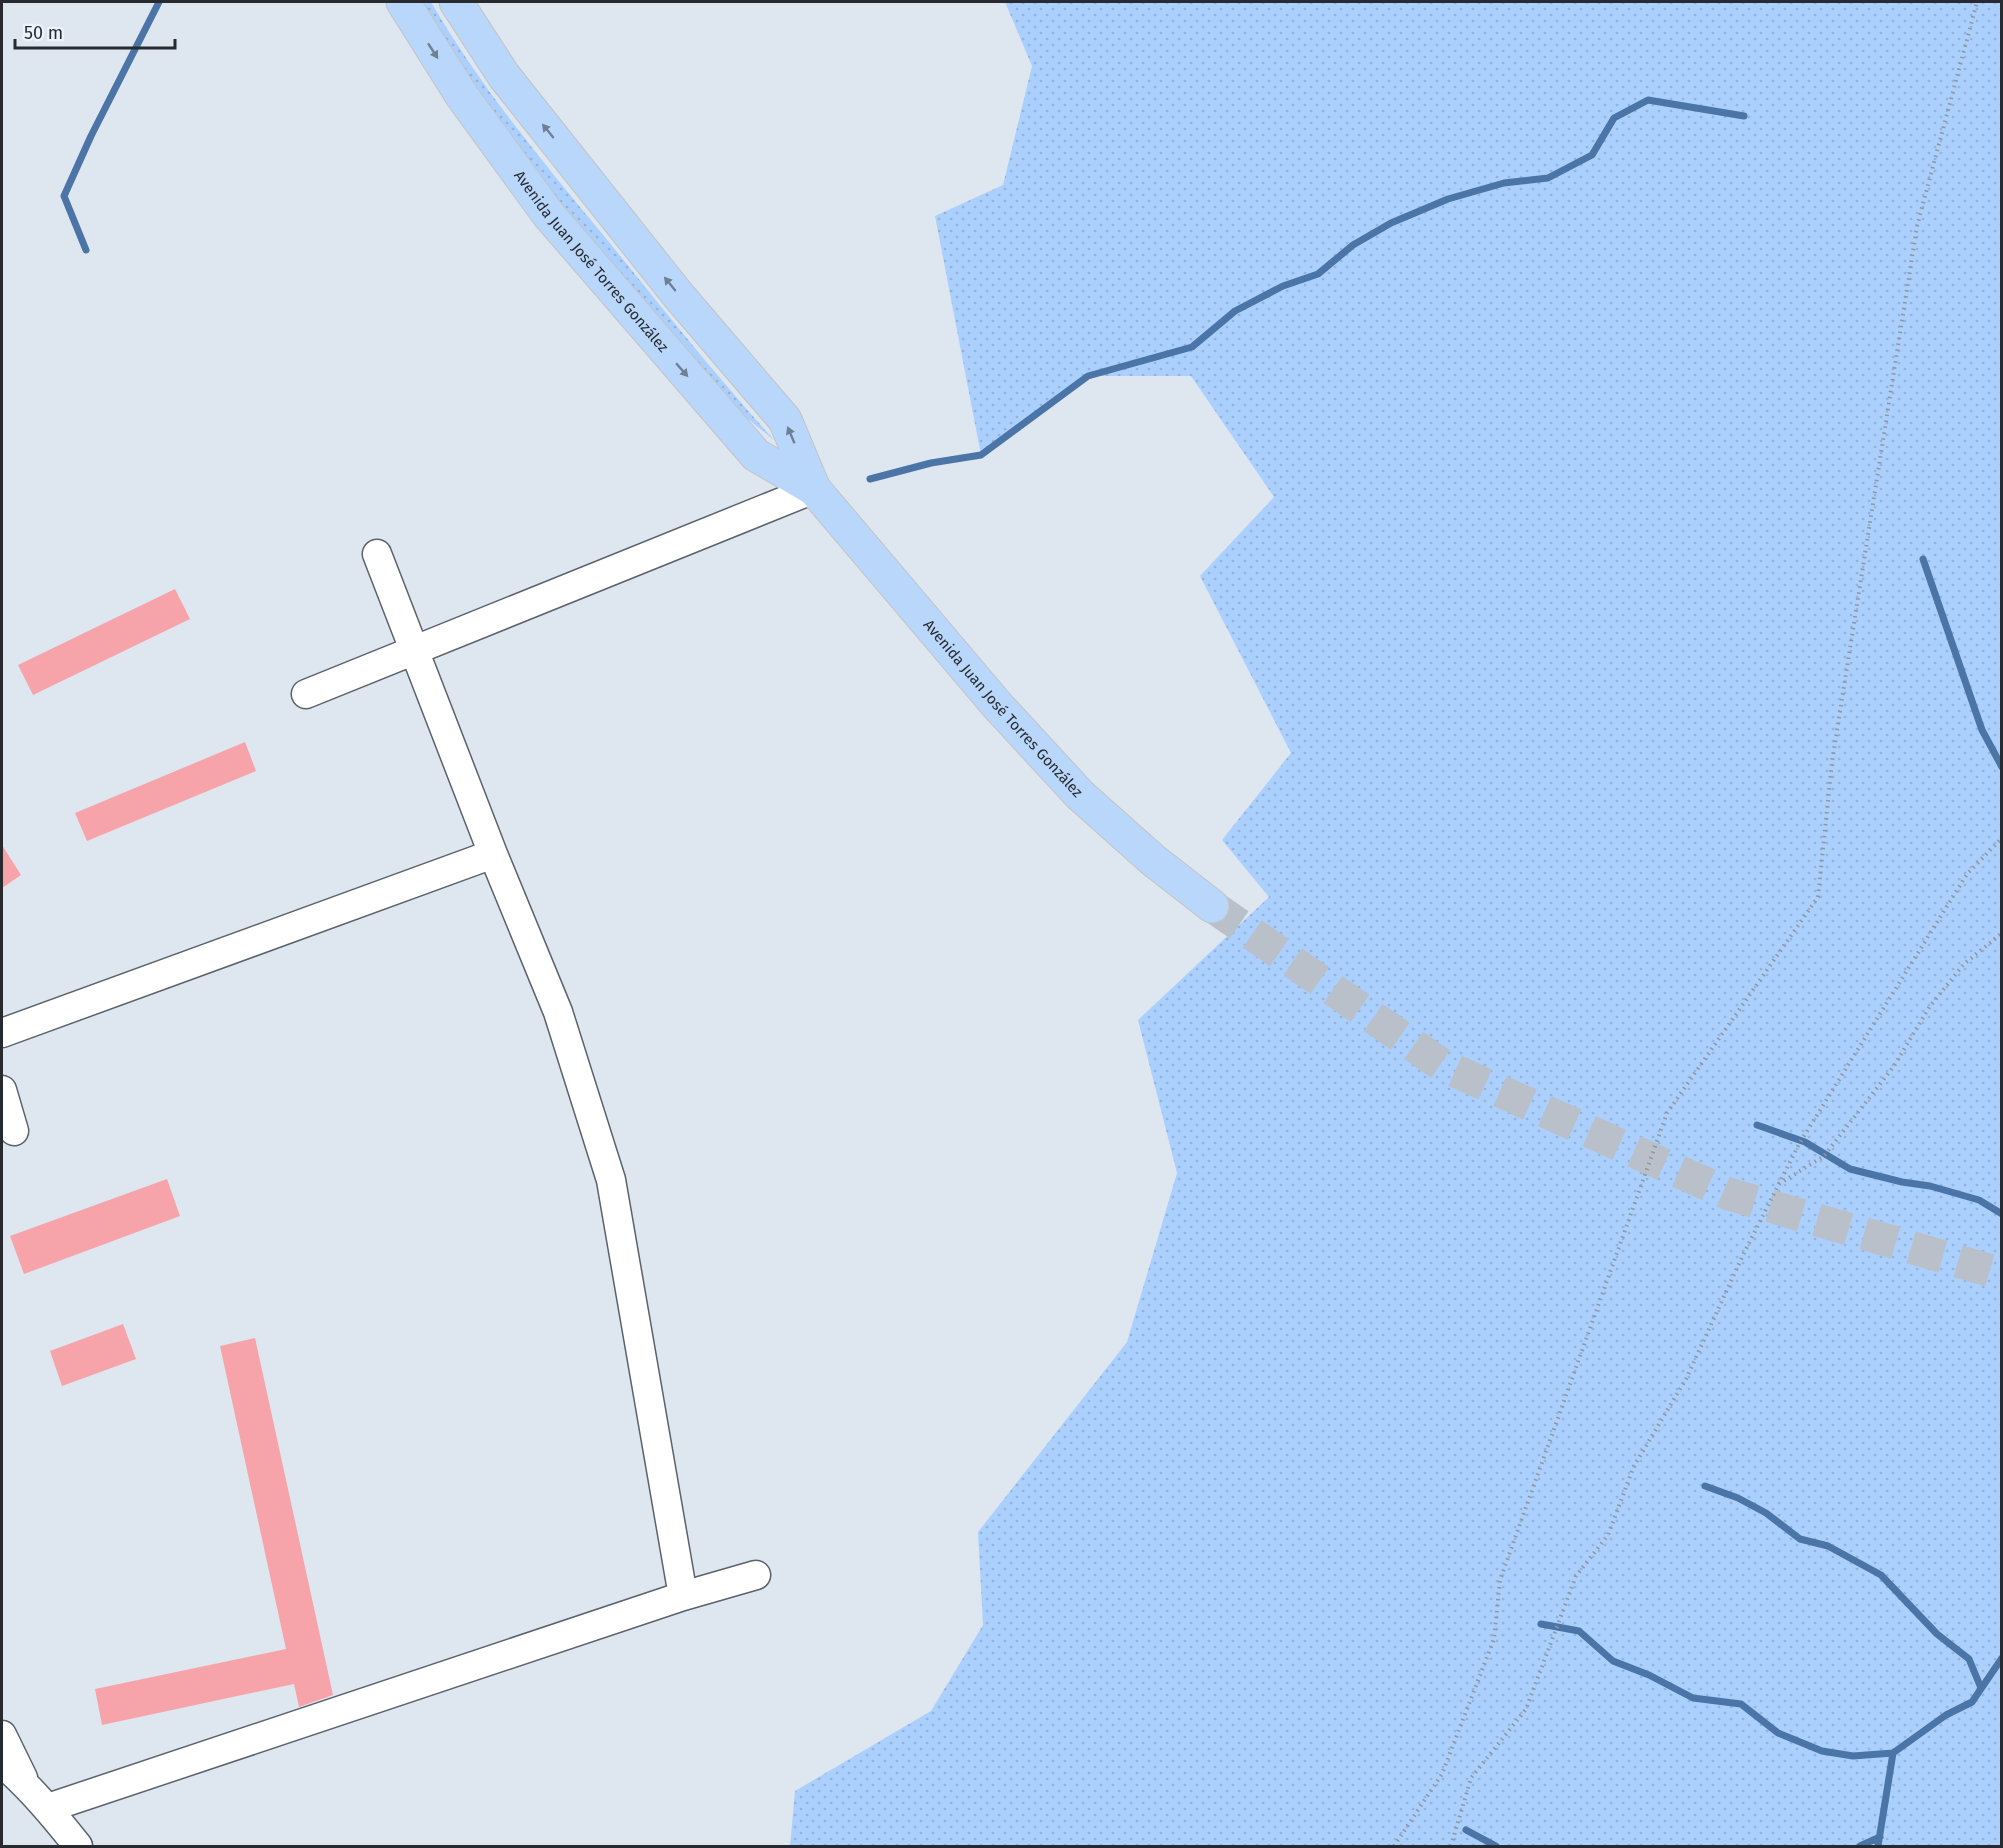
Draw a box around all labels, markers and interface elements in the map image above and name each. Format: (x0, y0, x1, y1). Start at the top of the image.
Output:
scale bar (15, 12, 176, 50)
text: 50 m (24, 22, 63, 44)
one-way arrow (428, 43, 439, 59)
one-way arrow (543, 124, 555, 139)
street label: Avenida Juan José Torres González (510, 167, 673, 356)
one-way arrow (663, 276, 676, 292)
one-way arrow (676, 362, 689, 378)
one-way arrow (786, 426, 796, 444)
street label: Avenida Juan José Torres González (920, 616, 1087, 801)

